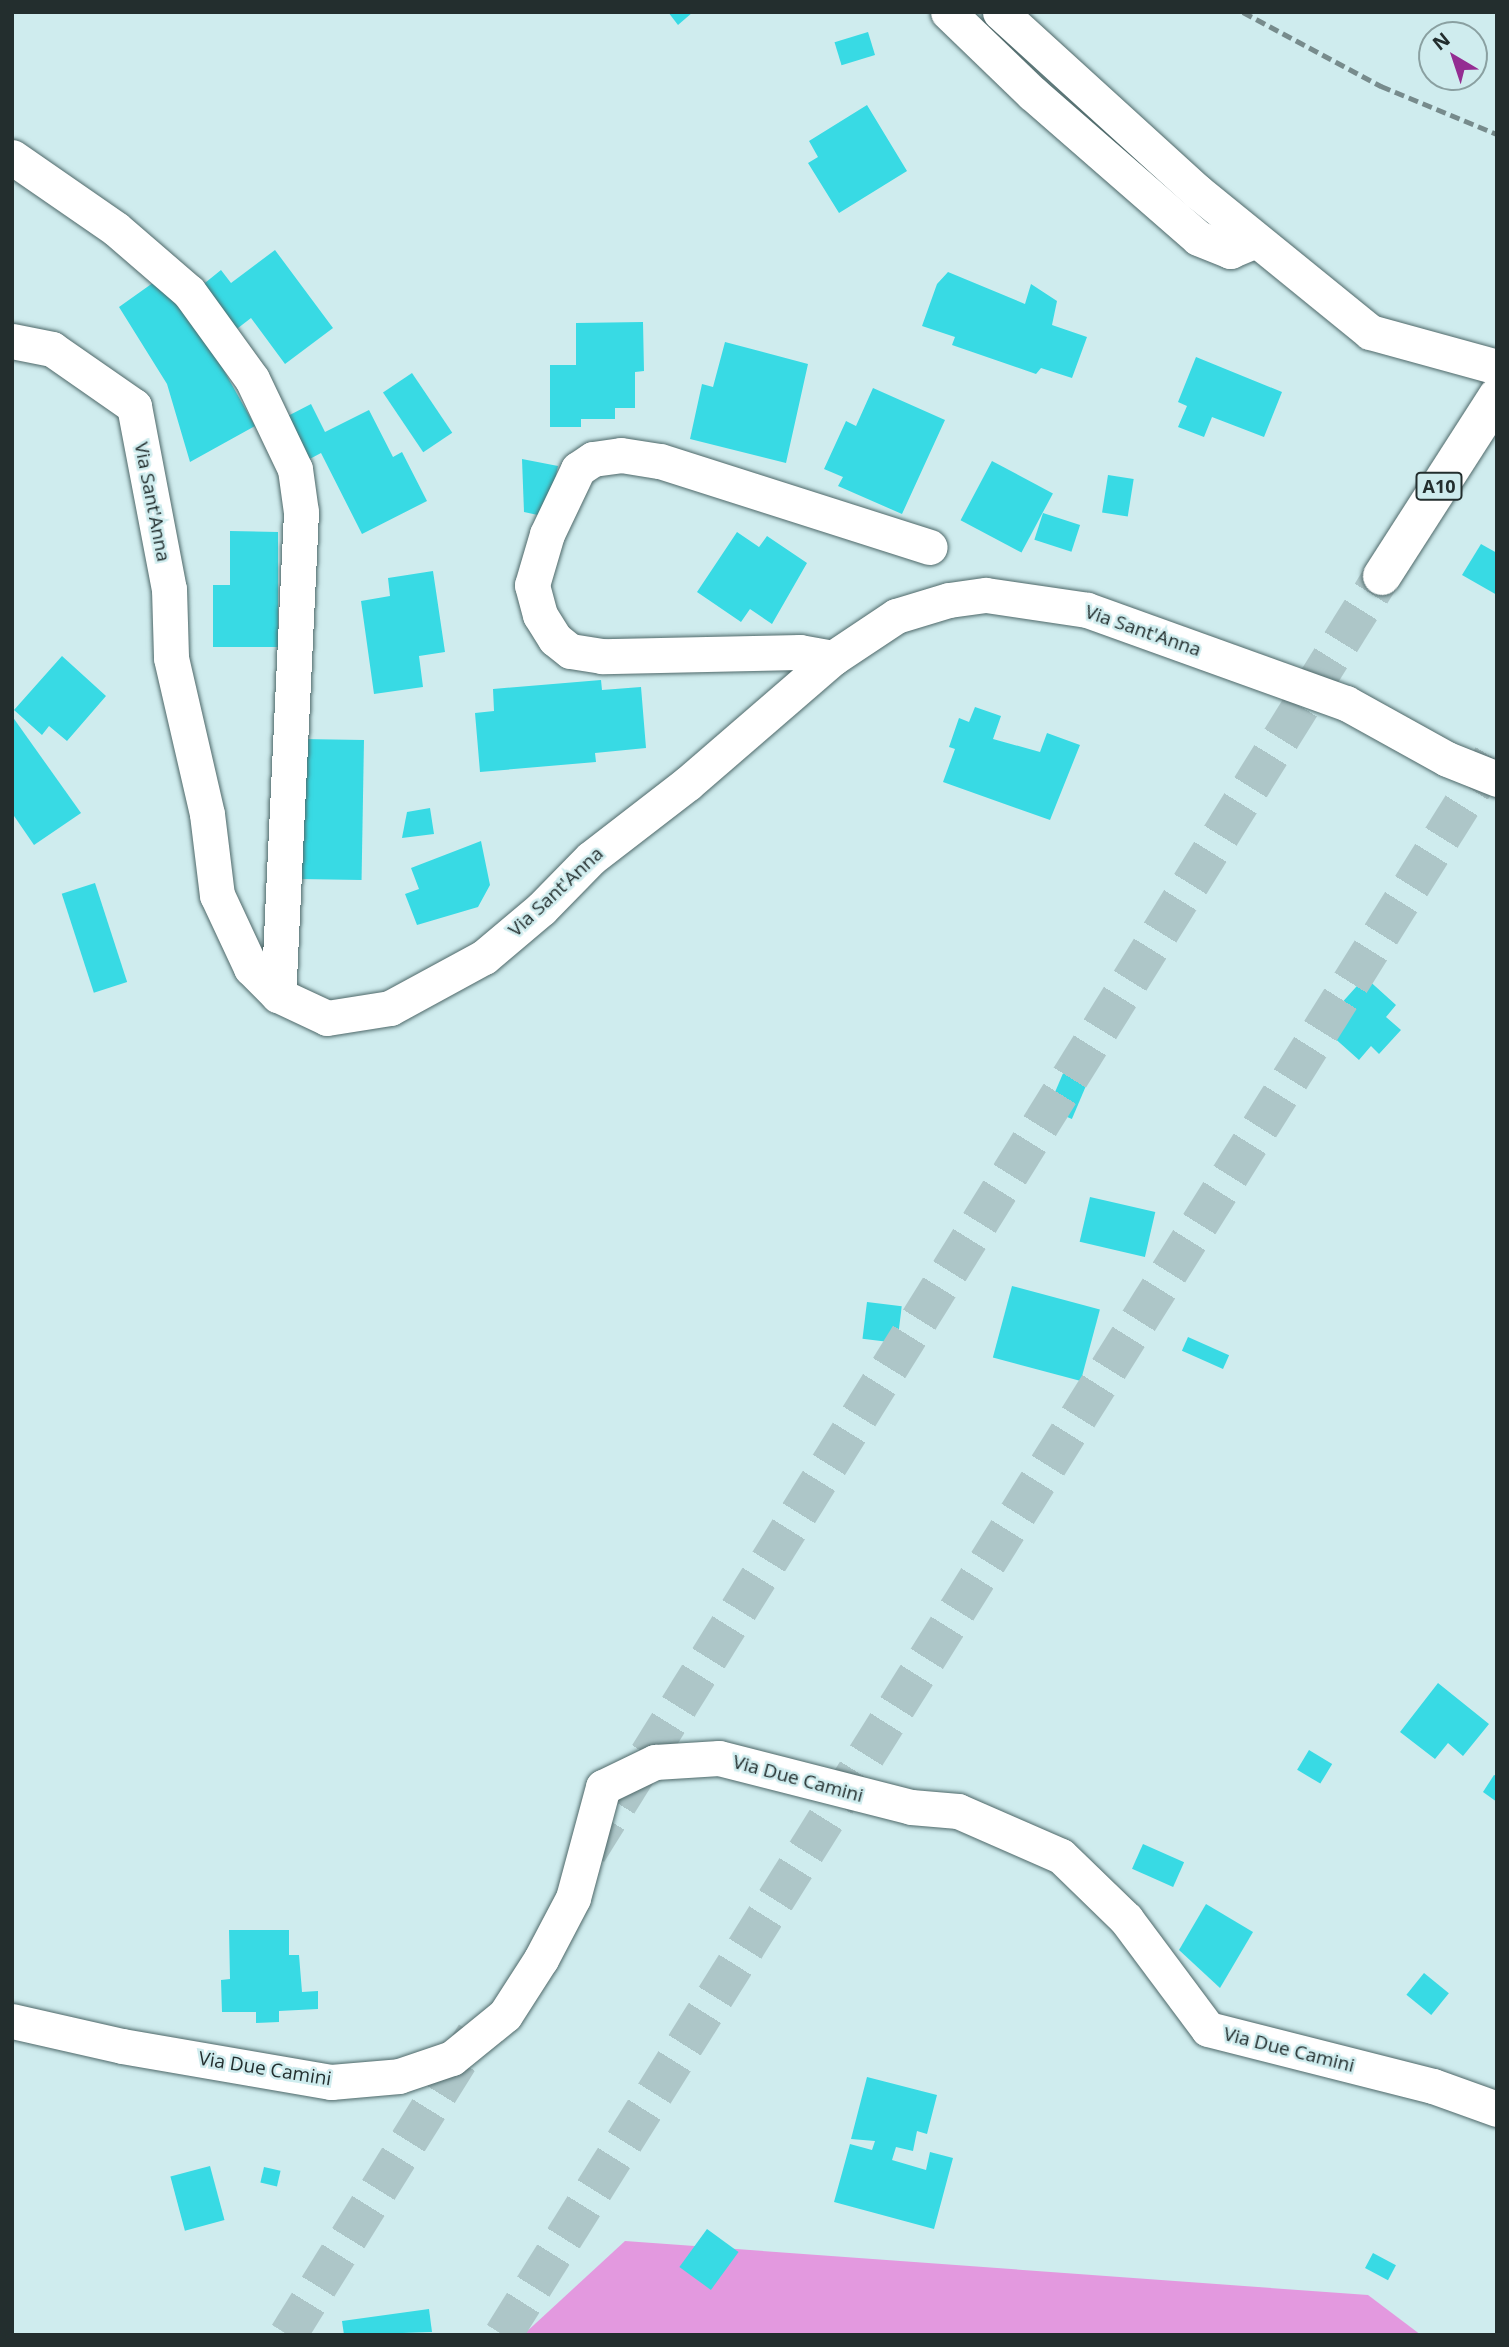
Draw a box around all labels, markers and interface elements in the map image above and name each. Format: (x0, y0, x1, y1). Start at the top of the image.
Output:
north arrow (1418, 21, 1488, 91)
text: N (1427, 26, 1455, 56)
street label: Via Sant'Anna (129, 440, 175, 564)
road number: A10 (1414, 472, 1464, 500)
street label: Via Sant'Anna (1082, 601, 1204, 661)
street label: Via Sant'Anna (504, 842, 608, 942)
street label: Via Due Camini (730, 1751, 866, 1807)
street label: Via Due Camini (1221, 2023, 1357, 2077)
street label: Via Due Camini (197, 2047, 333, 2091)

